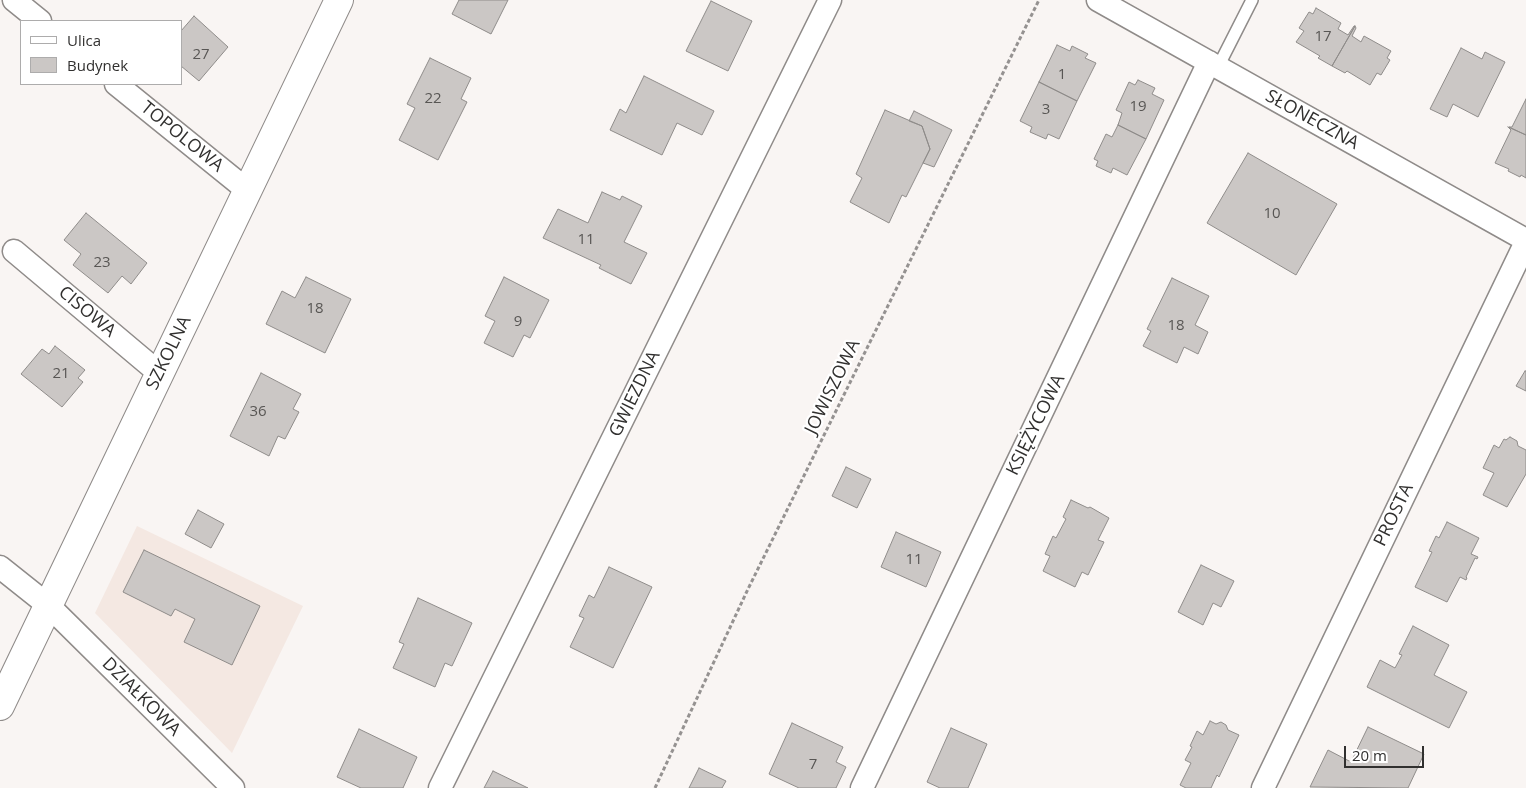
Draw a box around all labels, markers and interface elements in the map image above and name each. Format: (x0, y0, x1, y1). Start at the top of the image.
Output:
legend (20, 20, 182, 85)
house number: 17 (1314, 28, 1332, 46)
text: Ulica (67, 30, 101, 50)
house number: 27 (192, 46, 210, 64)
text: Budynek (67, 55, 128, 75)
house number: 1 (1058, 66, 1066, 84)
street label: SŁONECZNA (1262, 85, 1362, 155)
house number: 22 (424, 90, 442, 108)
street label: TOPOLOWA (136, 97, 228, 177)
house number: 19 (1129, 98, 1147, 116)
house number: 3 (1042, 101, 1050, 119)
house number: 10 (1263, 205, 1281, 223)
house number: 11 (577, 231, 595, 249)
house number: 23 (93, 254, 111, 272)
street label: CISOWA (54, 282, 120, 342)
house number: 18 (306, 300, 324, 318)
street label: SZKOLNA (142, 313, 196, 393)
house number: 9 (514, 313, 522, 331)
house number: 18 (1167, 317, 1185, 335)
street label: JOWISZOWA (801, 336, 865, 438)
street label: GWIEZDNA (605, 347, 665, 441)
house number: 21 (52, 365, 70, 383)
street label: KSIĘŻYCOWA (1002, 371, 1070, 479)
house number: 36 (249, 403, 267, 421)
street label: PROSTA (1370, 480, 1418, 550)
house number: 11 (905, 551, 923, 569)
street label: DZIAŁKOWA (97, 653, 185, 741)
scale bar (1346, 736, 1426, 768)
text: 20 m (1352, 745, 1387, 765)
house number: 7 (809, 756, 817, 774)

